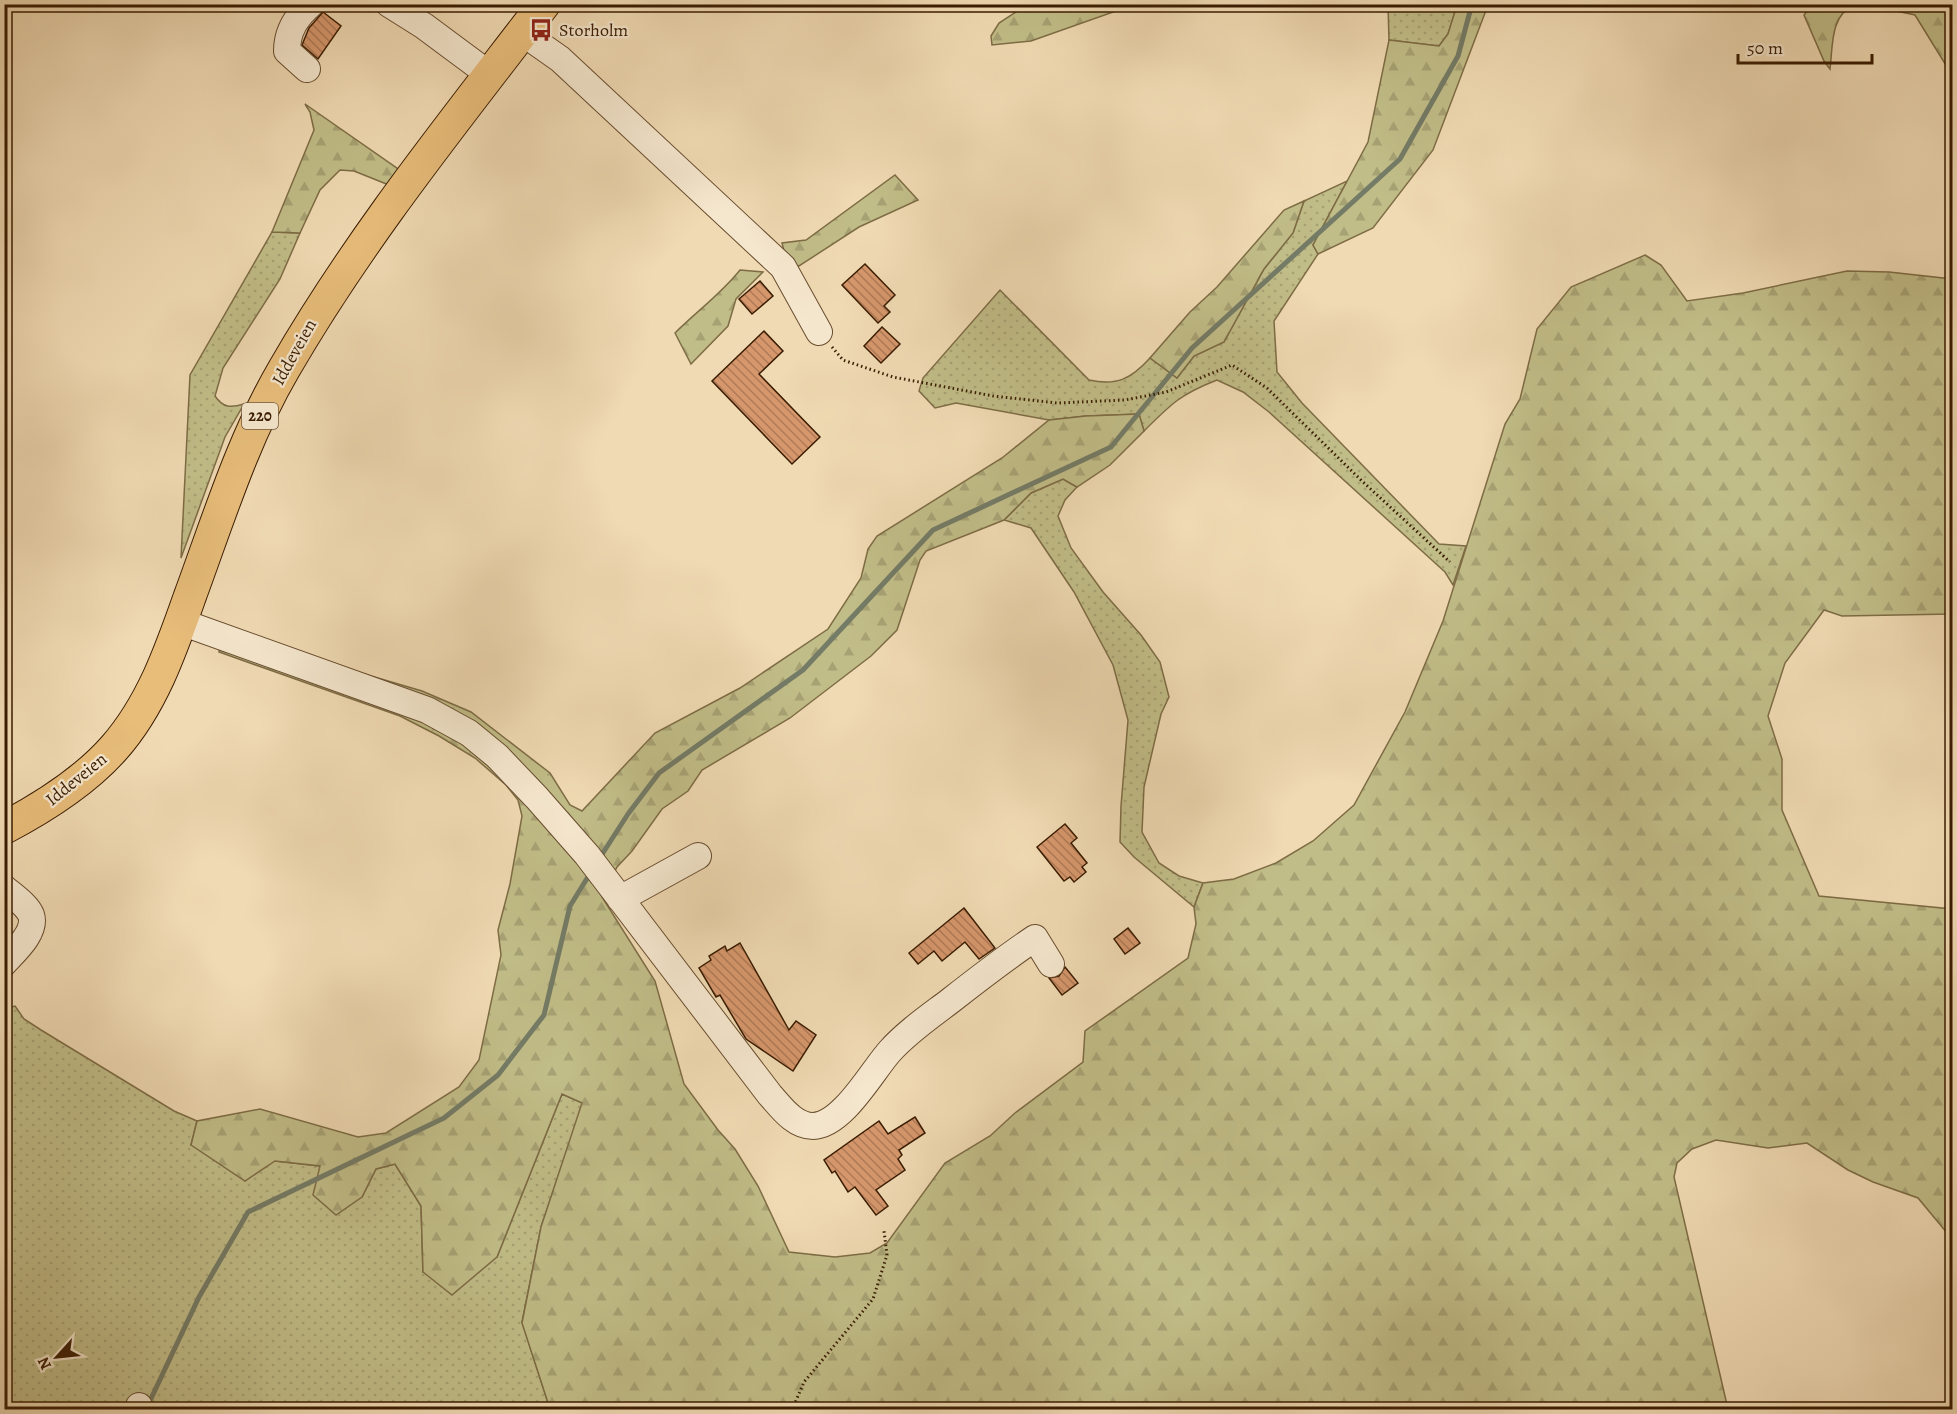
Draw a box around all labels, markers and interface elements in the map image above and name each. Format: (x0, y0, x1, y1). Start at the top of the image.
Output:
bus stop icon: Storholm (528, 17, 554, 43)
place label: Storholm (559, 18, 628, 42)
scale bar (1738, 27, 1872, 65)
text: 50 m (1747, 36, 1783, 60)
street label: Iddeveien (266, 314, 322, 389)
road number: 220 (242, 403, 278, 429)
street label: Iddeveien (40, 747, 112, 811)
north arrow (27, 1327, 87, 1387)
text: N (32, 1353, 57, 1374)

